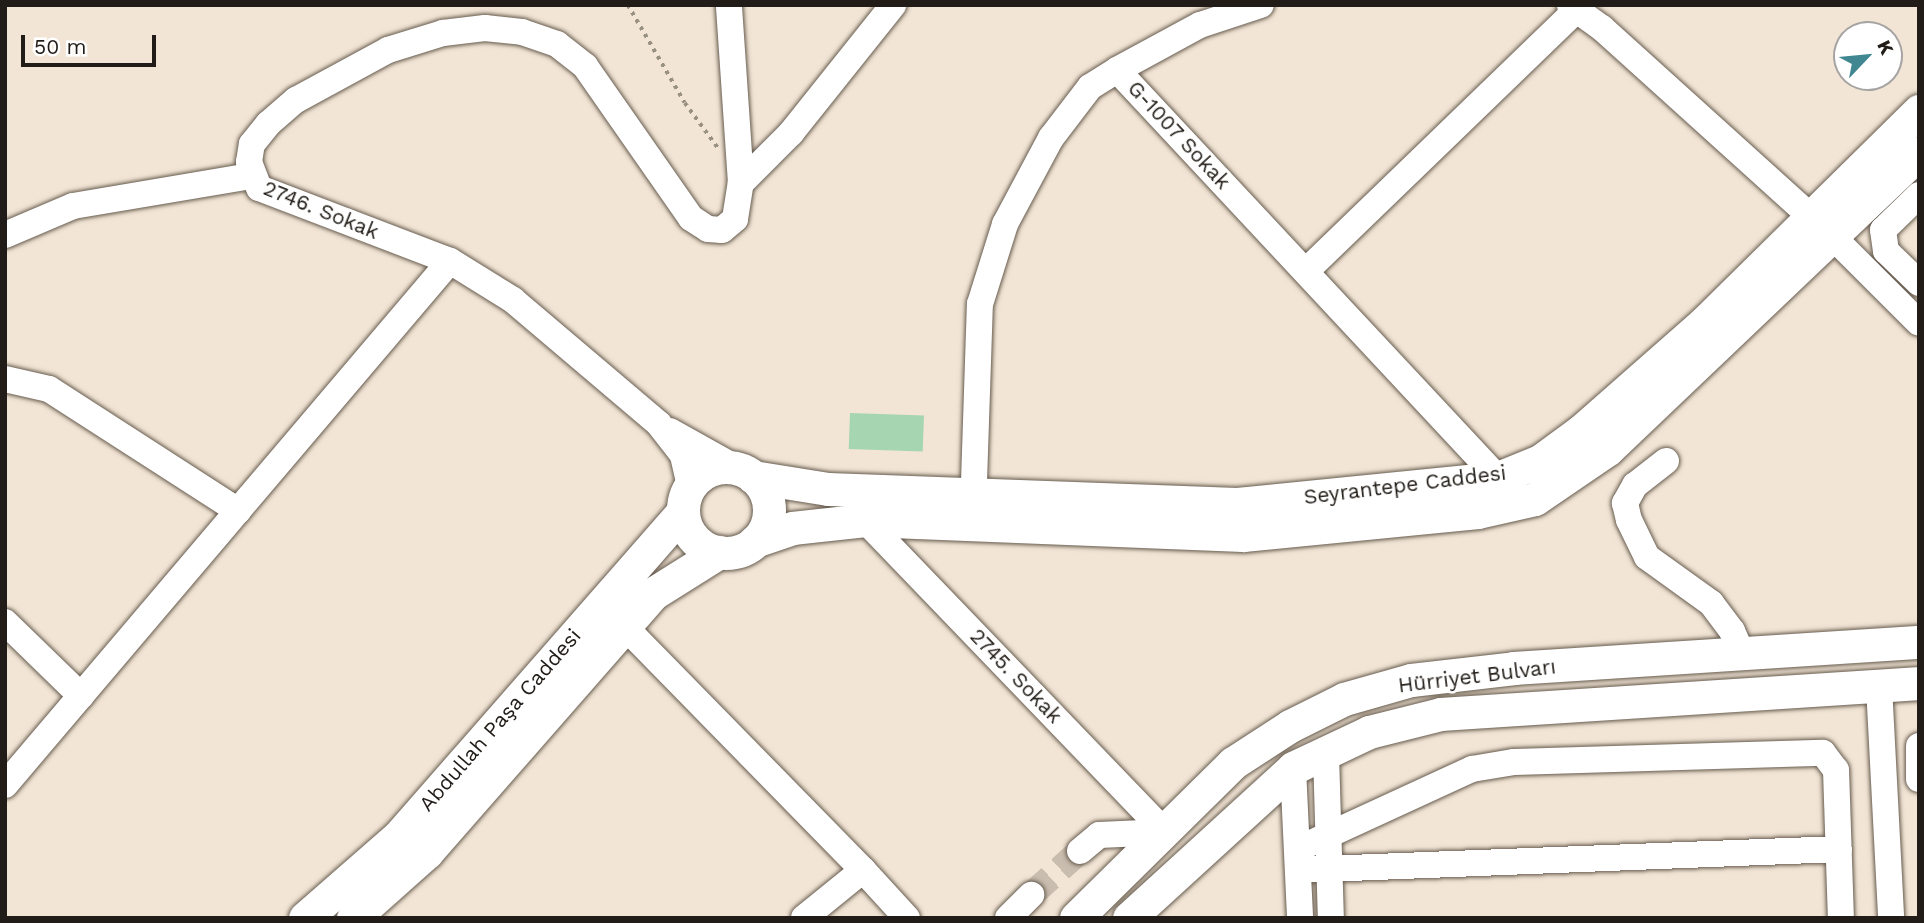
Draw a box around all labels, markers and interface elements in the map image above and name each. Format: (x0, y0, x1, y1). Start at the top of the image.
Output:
scale bar (24, 21, 159, 65)
north arrow (1833, 21, 1903, 91)
text: 50 m (34, 34, 86, 59)
text: K (1872, 36, 1899, 58)
street label: G-1007 Sokak (1122, 75, 1236, 195)
street label: 2746. Sokak (260, 175, 382, 245)
street label: Seyrantepe Caddesi (1302, 460, 1508, 510)
street label: Abdullah Paşa Caddesi (414, 623, 586, 817)
street label: 2745. Sokak (965, 624, 1067, 728)
street label: Hürriyet Bulvarı (1397, 654, 1557, 698)

